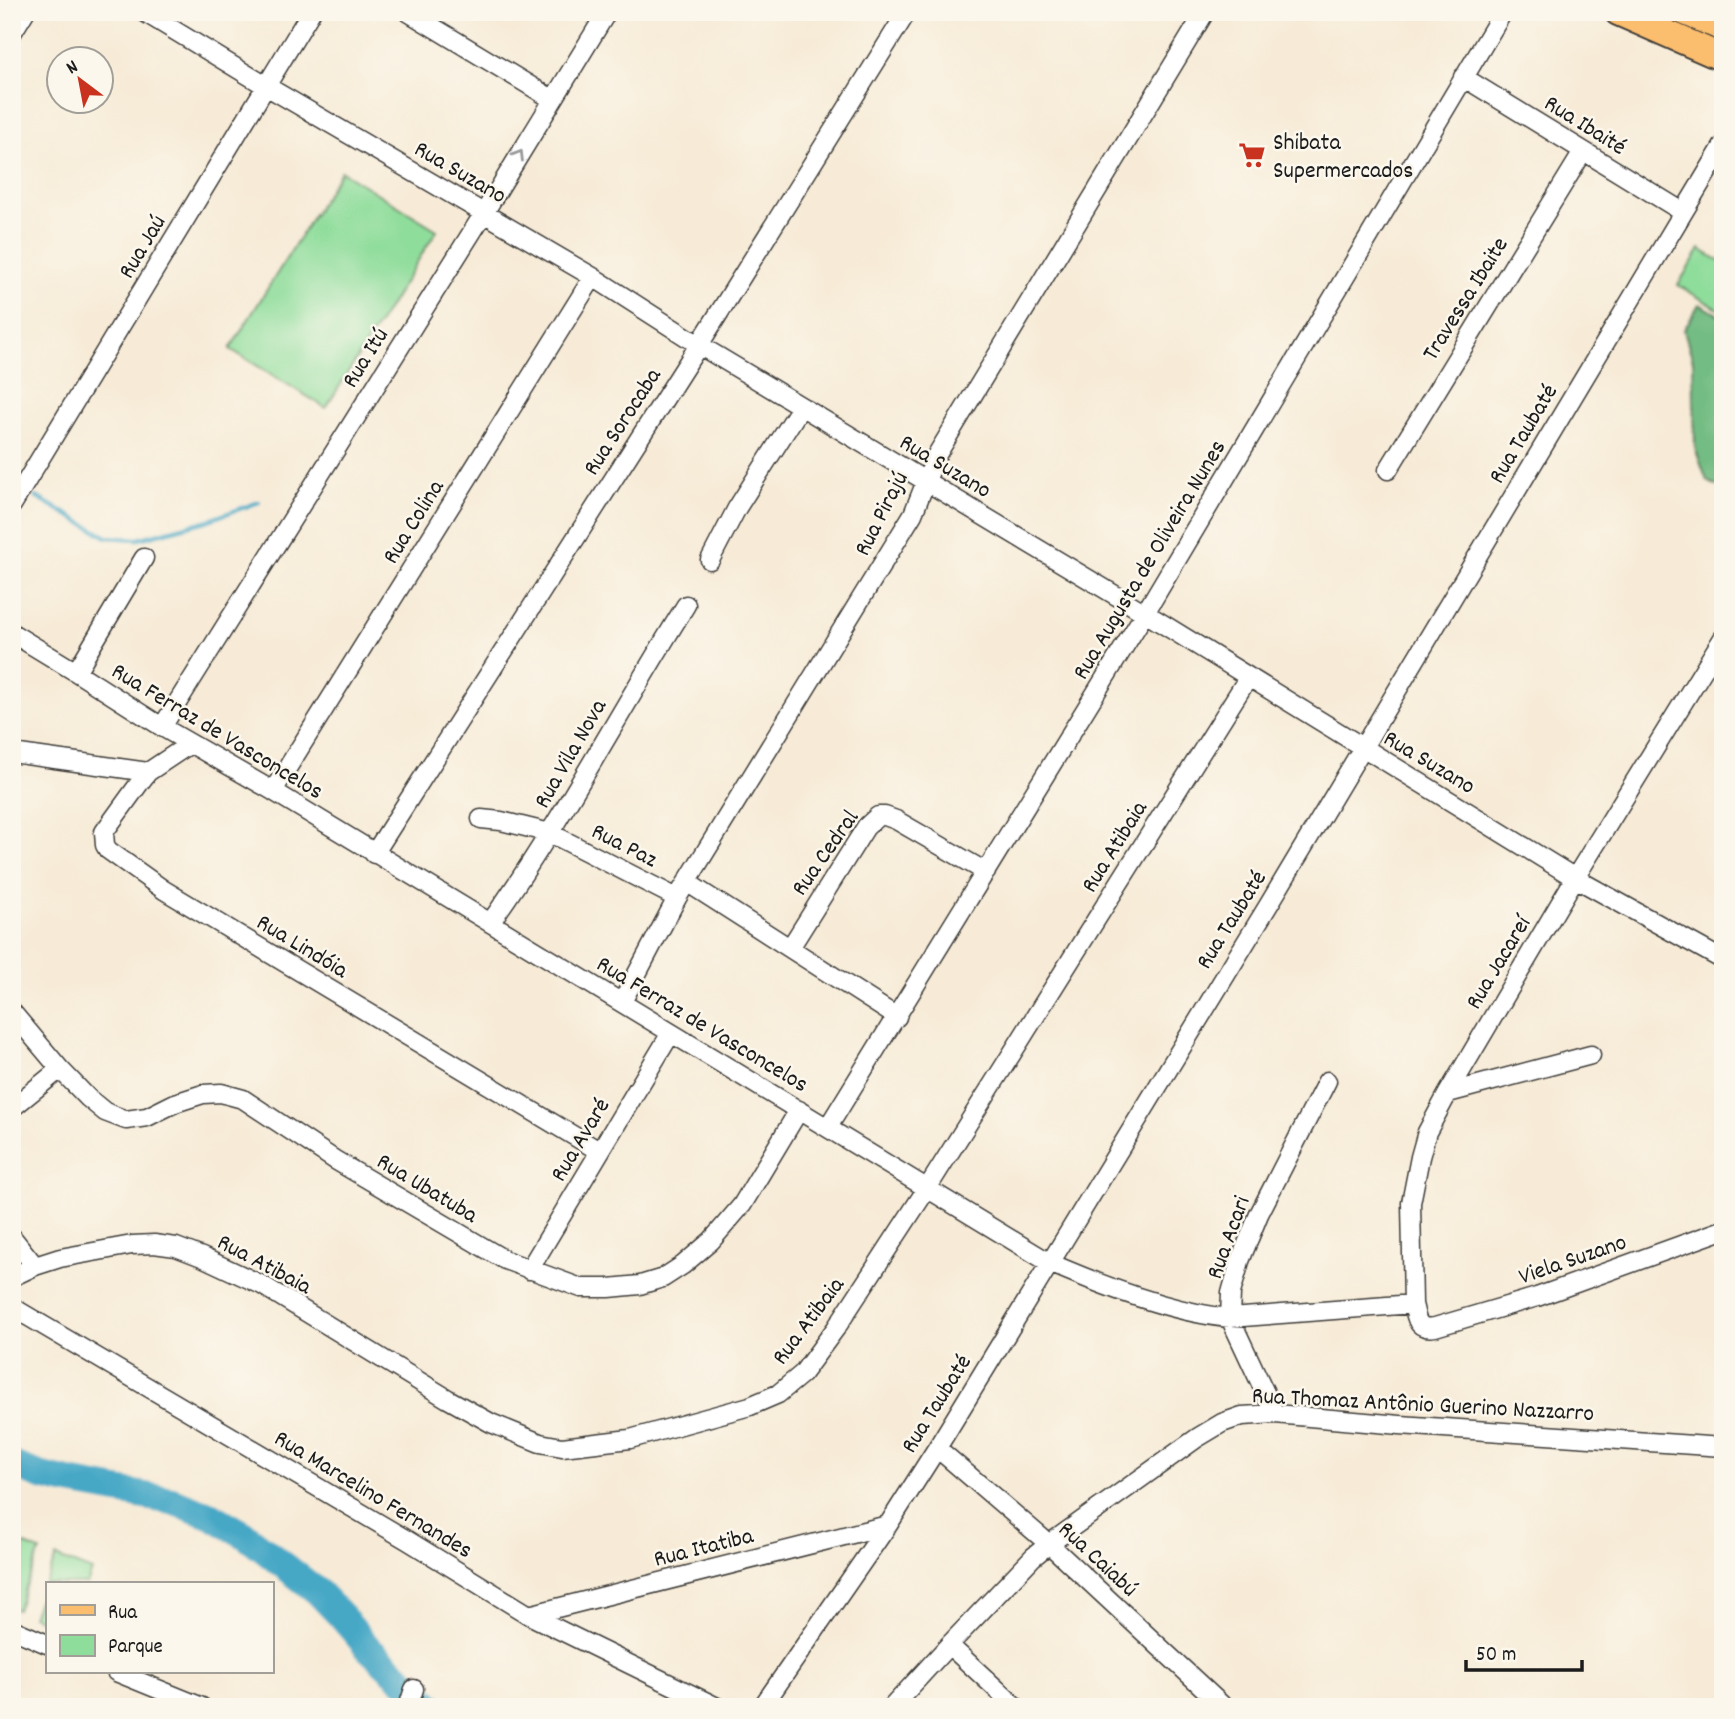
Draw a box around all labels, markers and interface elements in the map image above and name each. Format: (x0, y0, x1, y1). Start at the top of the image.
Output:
north arrow (46, 46, 116, 116)
text: N (62, 55, 84, 82)
street label: Rua Ibaité (1537, 88, 1632, 165)
place label: Shibata Supermercados (1273, 127, 1413, 189)
street label: Rua Suzano (407, 133, 512, 214)
supermarket icon: Shibata Supermercados (1237, 140, 1267, 170)
one-way arrow (511, 149, 524, 162)
street label: Rua Jaú (111, 209, 176, 286)
street label: Travessa Ibaite (1415, 231, 1518, 368)
street label: Rua Itú (335, 322, 398, 395)
street label: Rua Sorocaba (576, 362, 671, 483)
street label: Rua Taubaté (1481, 378, 1568, 491)
street label: Rua Suzano (892, 427, 997, 508)
street label: Rua Augusta de Oliveira Nunes (1065, 434, 1236, 687)
street label: Rua Pirajú (847, 466, 918, 563)
street label: Rua Colina (375, 473, 454, 571)
street label: Rua Ferraz de Vasconcelos (104, 656, 329, 809)
street label: Rua Vila Nova (527, 693, 617, 815)
street label: Rua Suzano (1376, 723, 1481, 804)
street label: Rua Atibaia (1074, 795, 1157, 900)
street label: Rua Cedral (784, 803, 869, 904)
street label: Rua Paz (585, 816, 663, 878)
street label: Rua Taubaté (1189, 865, 1276, 977)
street label: Rua Lindóia (249, 907, 354, 989)
street label: Rua Jacareí (1458, 909, 1542, 1017)
street label: Rua Ferraz de Vasconcelos (589, 949, 814, 1102)
street label: Rua Avaré (543, 1092, 620, 1189)
street label: Rua Ubatuba (369, 1146, 484, 1234)
street label: Rua Acari (1199, 1192, 1261, 1284)
street label: Rua Atibaia (210, 1227, 317, 1305)
street label: Viela Suzano (1514, 1227, 1631, 1295)
street label: Rua Atibaia (765, 1270, 854, 1373)
street label: Rua Taubaté (894, 1349, 981, 1461)
street label: Rua Thomaz Antônio Guerino Nazzarro (1251, 1380, 1595, 1432)
street label: Rua Marcelino Fernandes (267, 1423, 478, 1568)
street label: Rua Caiabú (1049, 1514, 1144, 1606)
street label: Rua Itatiba (650, 1520, 758, 1578)
legend (46, 1582, 273, 1674)
text: Rua (108, 1599, 138, 1629)
scale bar (1466, 1628, 1581, 1672)
text: Parque (108, 1633, 163, 1663)
text: 50 m (1476, 1641, 1516, 1671)

